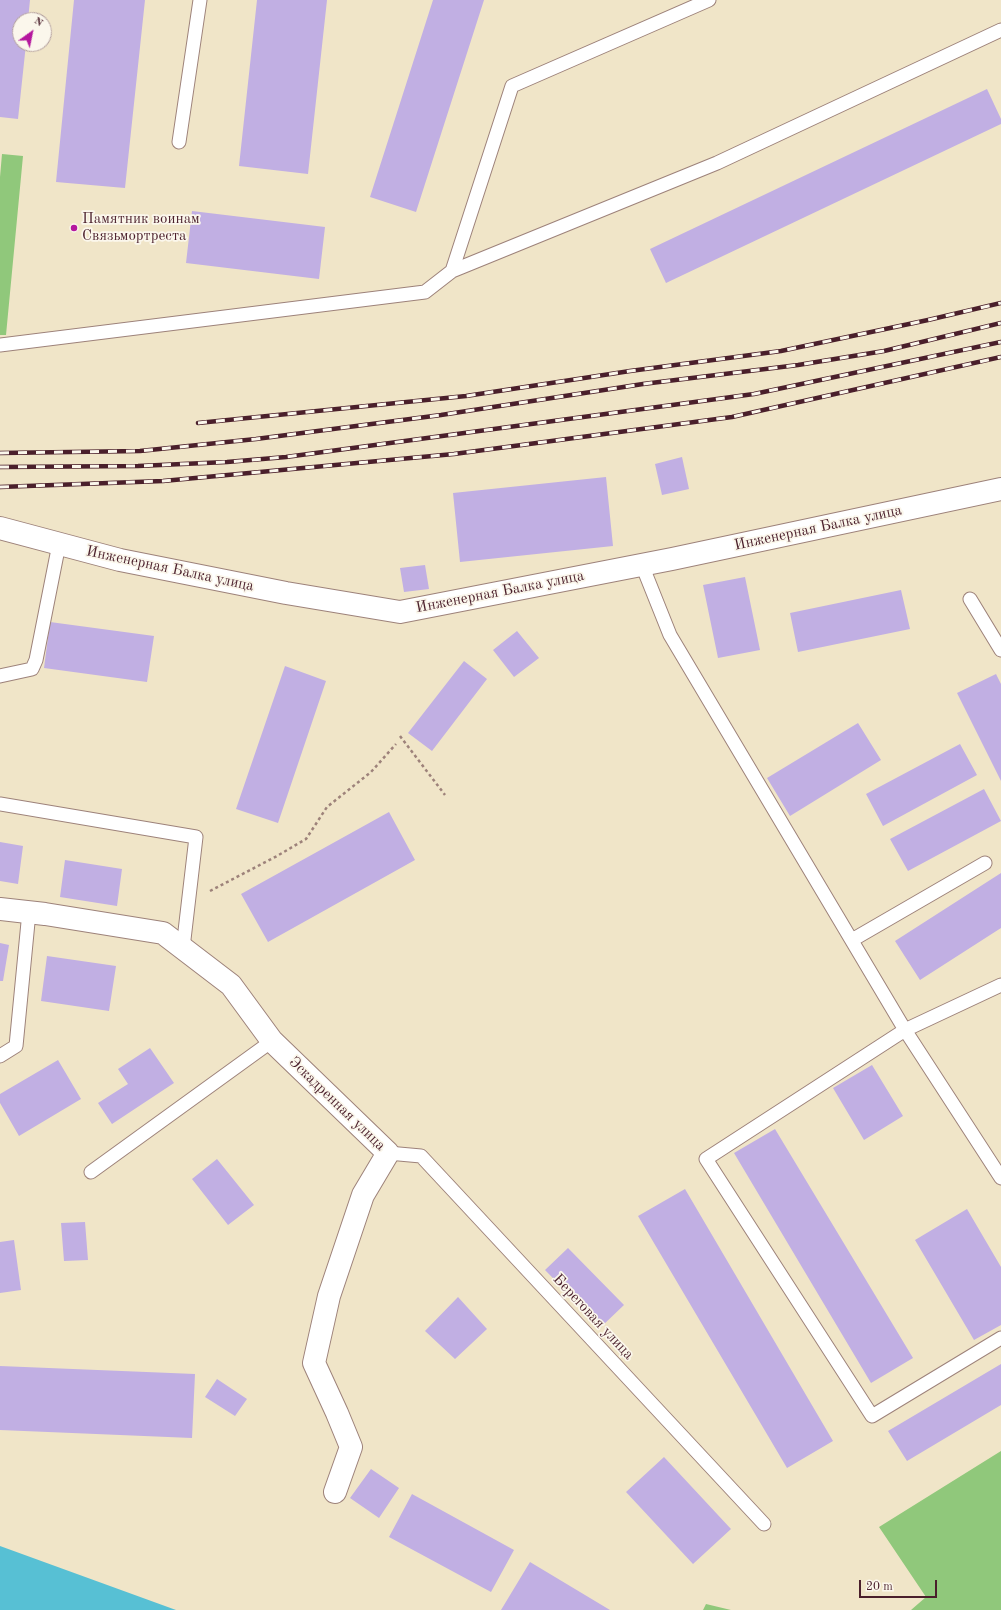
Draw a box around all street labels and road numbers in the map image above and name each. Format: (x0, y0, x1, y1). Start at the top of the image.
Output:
street label: Инженерная Балка улица (732, 501, 904, 555)
street label: Инженерная Балка улица (84, 542, 256, 596)
street label: Инженерная Балка улица (414, 567, 586, 617)
street label: Эскадренная улица (285, 1053, 389, 1155)
street label: Береговая улица (549, 1271, 637, 1363)

